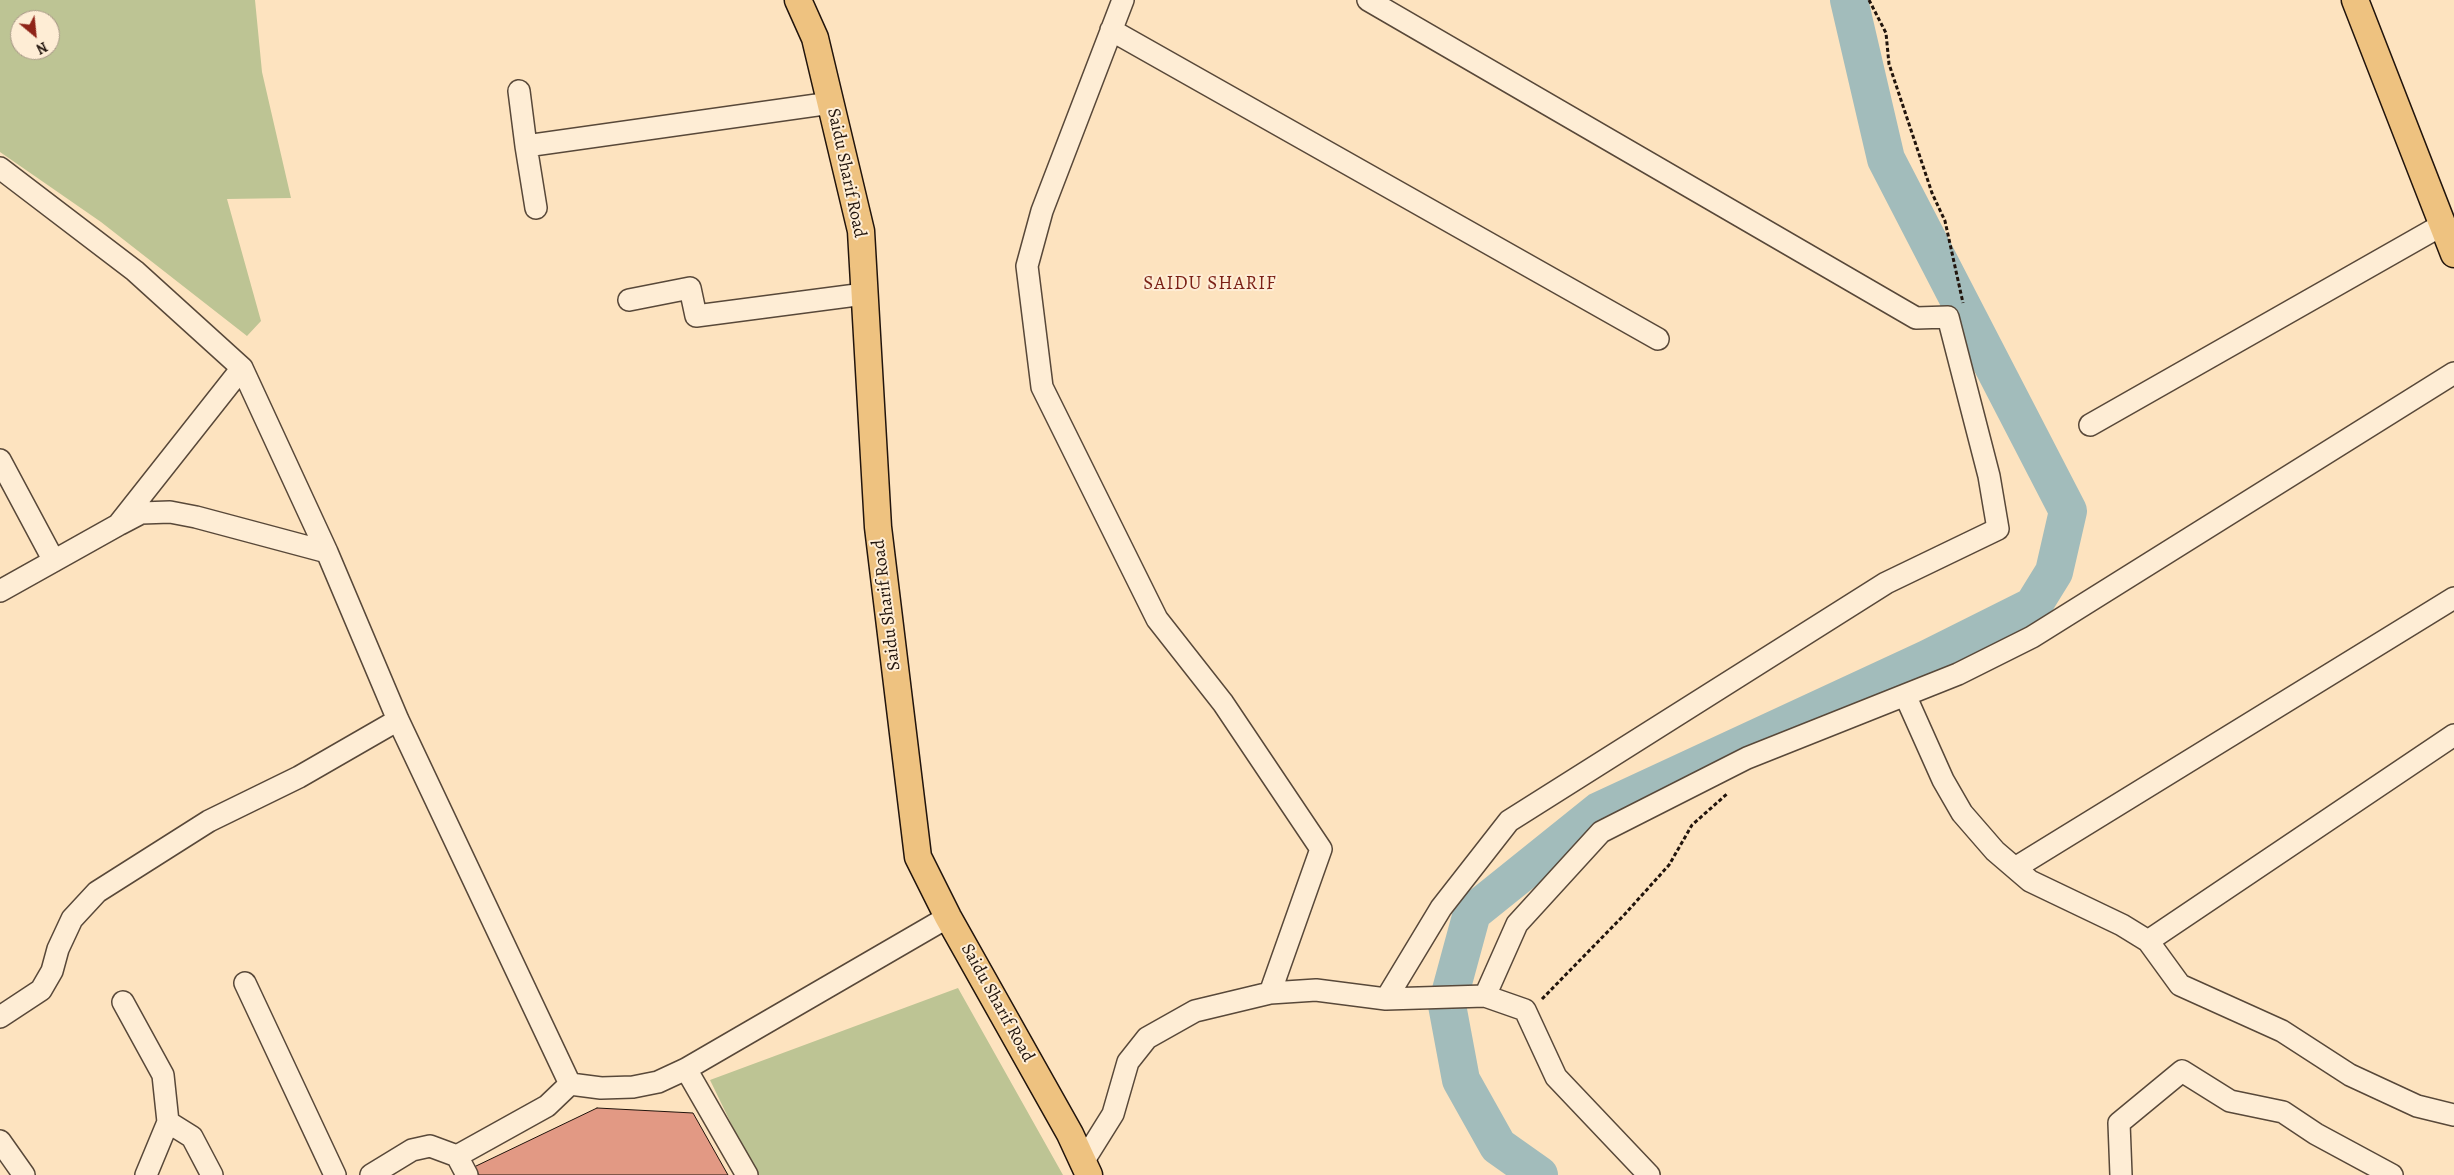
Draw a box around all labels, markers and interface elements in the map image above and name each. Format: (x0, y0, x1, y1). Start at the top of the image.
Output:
north arrow (10, 10, 60, 60)
text: N (33, 37, 51, 59)
street label: Saidu Sharif Road (822, 106, 870, 240)
district label: SAIDU SHARIF (1142, 273, 1278, 295)
street label: Saidu Sharif Road (868, 538, 906, 672)
street label: Saidu Sharif Road (956, 940, 1038, 1066)

